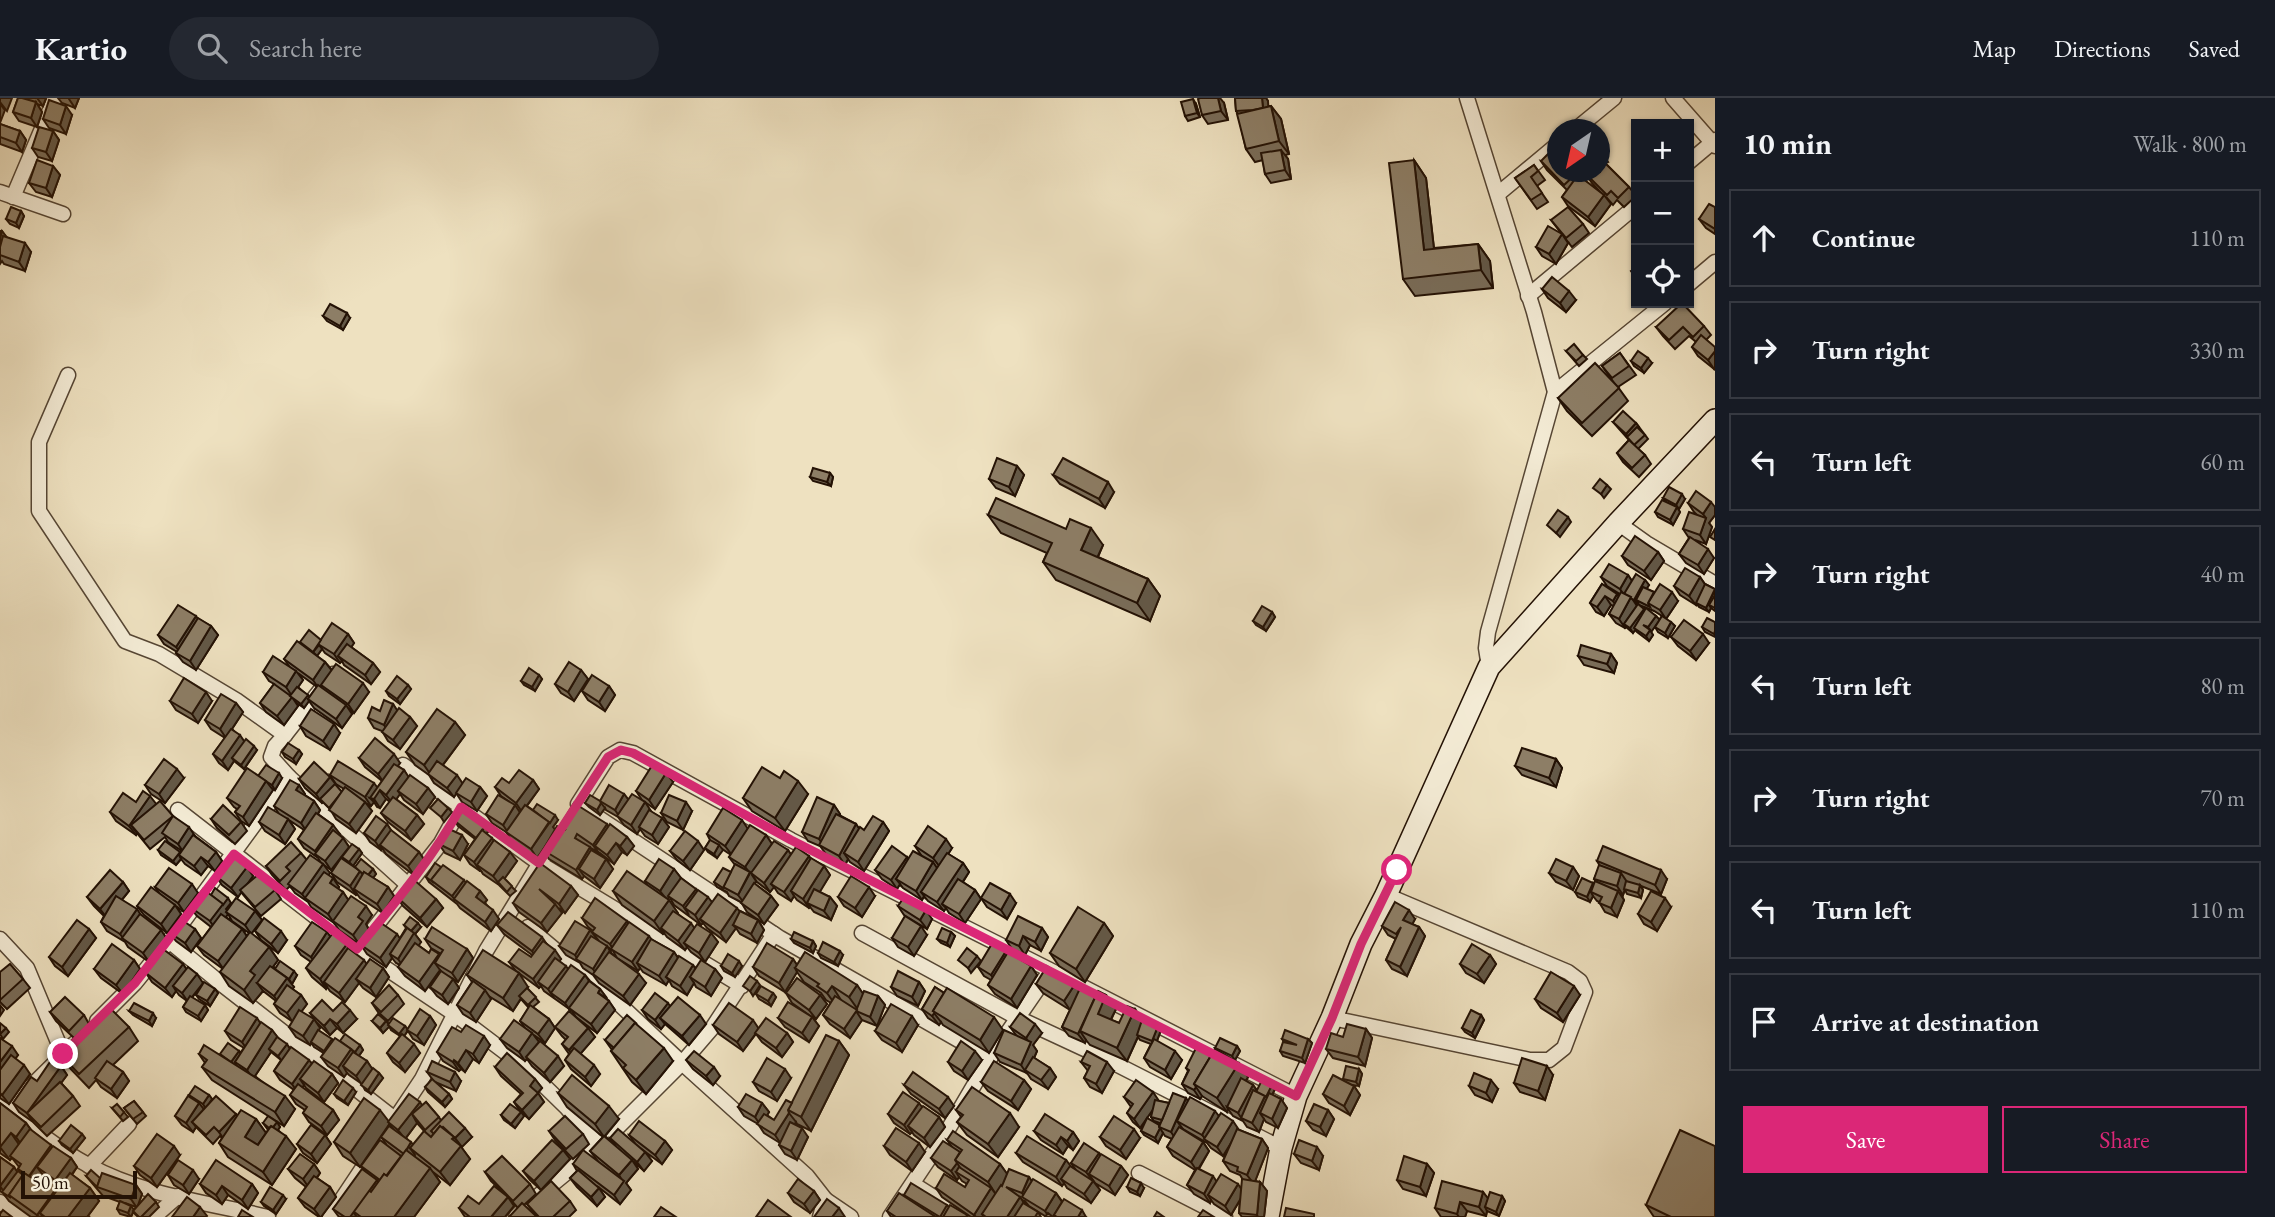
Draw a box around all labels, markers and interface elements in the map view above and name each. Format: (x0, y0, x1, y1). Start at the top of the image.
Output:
search box (169, 17, 659, 80)
text: Kartio (35, 27, 127, 70)
icon: search (193, 29, 231, 67)
text: Search here (249, 31, 362, 65)
text: Map (1973, 33, 2016, 64)
text: Directions (2054, 33, 2151, 64)
text: Saved (2189, 33, 2240, 64)
north arrow (1547, 119, 1610, 182)
map controls (1631, 119, 1694, 308)
button: + (1631, 119, 1694, 182)
text: 10 min (1743, 124, 1832, 163)
text: Walk · 800 m (2133, 129, 2247, 159)
button: − (1631, 182, 1694, 245)
icon: ahead (1745, 219, 1783, 257)
text: Continue (1812, 221, 1915, 255)
text: 110 m (2189, 223, 2245, 253)
button: locate (1631, 245, 1694, 308)
icon: right (1745, 331, 1783, 369)
text: Turn right (1812, 333, 1930, 367)
text: 330 m (2189, 335, 2245, 365)
icon: left (1745, 443, 1783, 481)
text: Turn left (1812, 445, 1911, 479)
text: 60 m (2200, 447, 2245, 477)
icon: right (1745, 555, 1783, 593)
text: Turn right (1812, 557, 1930, 591)
text: 40 m (2200, 559, 2245, 589)
icon: left (1745, 667, 1783, 705)
text: Turn left (1812, 669, 1911, 703)
text: 80 m (2200, 671, 2245, 701)
icon: right (1745, 779, 1783, 817)
text: Turn right (1812, 781, 1930, 815)
text: 70 m (2200, 783, 2245, 813)
route start (1381, 854, 1412, 885)
icon: left (1745, 891, 1783, 929)
text: Turn left (1812, 893, 1911, 927)
text: 110 m (2189, 895, 2245, 925)
icon: arrive (1745, 1003, 1783, 1041)
text: Arrive at destination (1812, 1005, 2039, 1039)
route end (47, 1038, 78, 1069)
button: Save (1743, 1106, 1988, 1173)
button: Share (2002, 1106, 2247, 1173)
scale bar (21, 1168, 136, 1200)
text: 50 m (32, 1170, 69, 1195)

